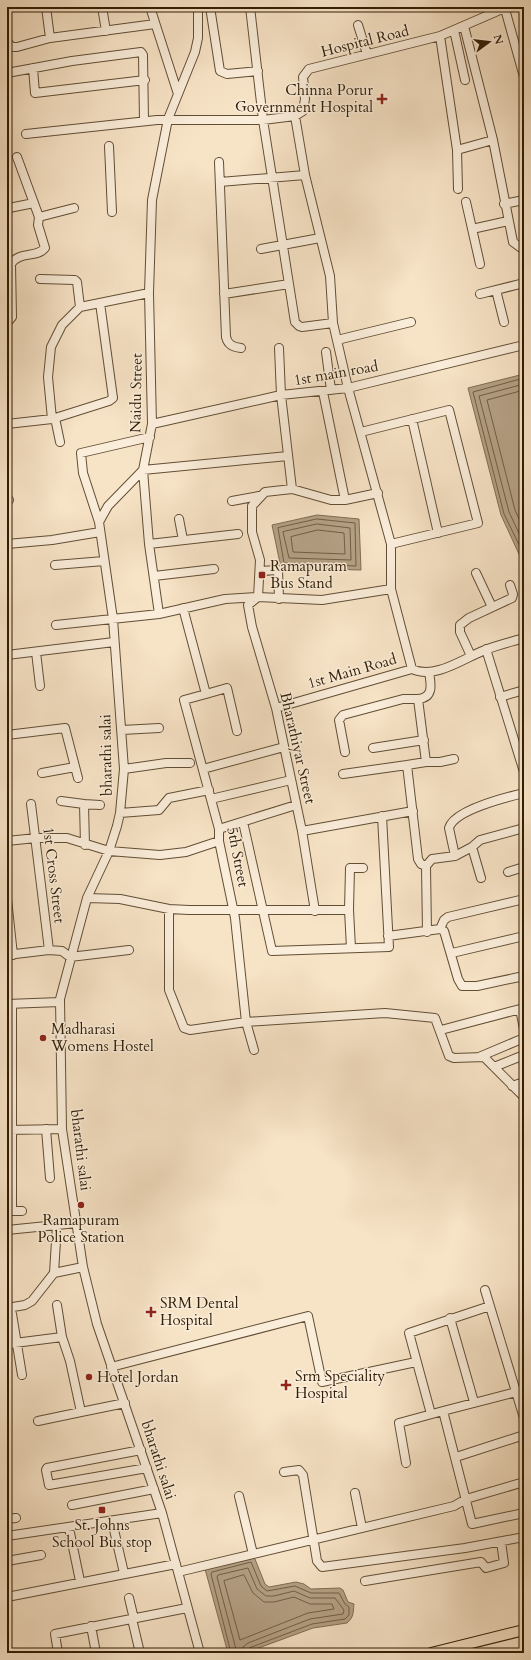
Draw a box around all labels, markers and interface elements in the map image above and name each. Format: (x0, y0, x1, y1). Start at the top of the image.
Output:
street label: Hospital Road (319, 20, 411, 62)
north arrow (469, 22, 509, 62)
text: N (490, 33, 507, 47)
place label: Chinna Porur Government Hospital (235, 80, 374, 117)
marker: Chinna Porur Government Hospital (376, 93, 388, 105)
street label: Naidu Street (125, 353, 147, 433)
street label: 1st main road (292, 356, 380, 390)
place label: Ramapuram Bus Stand (270, 556, 347, 593)
marker: Ramapuram Bus Stand (257, 570, 267, 580)
street label: 1st Main Road (305, 649, 399, 693)
street label: Bharathiyar Street (275, 690, 321, 806)
street label: bharathi salai (95, 714, 117, 796)
street label: 5th Street (222, 825, 254, 889)
street label: 1st Cross Street (38, 826, 70, 924)
place label: Madharasi Womens Hostel (50, 1019, 154, 1056)
marker: Madharasi Womens Hostel (38, 1033, 48, 1043)
street label: bharathi salai (66, 1108, 96, 1192)
marker: Ramapuram Police Station (76, 1200, 86, 1210)
place label: Ramapuram Police Station (37, 1210, 125, 1247)
place label: SRM Dental Hospital (160, 1293, 239, 1330)
marker: SRM Dental Hospital (145, 1306, 157, 1318)
place label: Srm Speciality Hospital (295, 1366, 385, 1403)
place label: Hotel Jordan (97, 1367, 179, 1387)
marker: Hotel Jordan (84, 1372, 94, 1382)
marker: Srm Speciality Hospital (280, 1379, 292, 1391)
street label: bharathi salai (137, 1418, 181, 1502)
marker: St. Johns School Bus stop (97, 1505, 107, 1515)
place label: St. Johns School Bus stop (52, 1515, 152, 1552)

